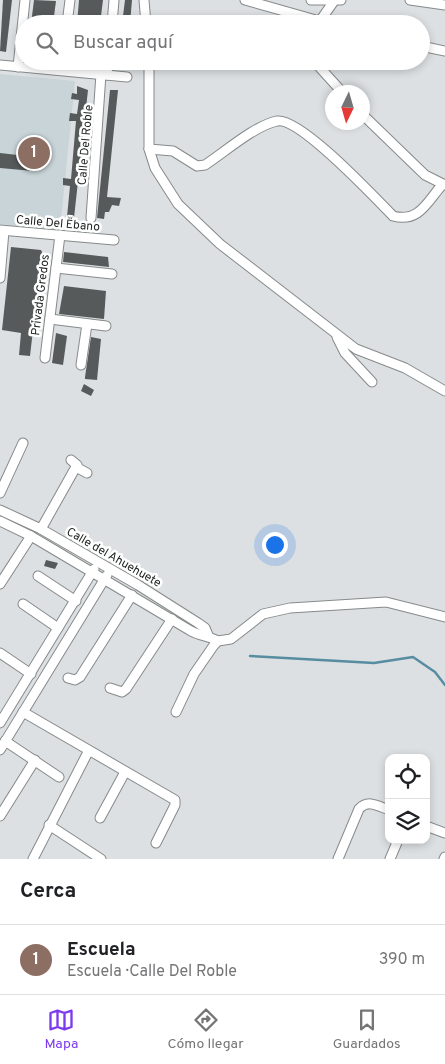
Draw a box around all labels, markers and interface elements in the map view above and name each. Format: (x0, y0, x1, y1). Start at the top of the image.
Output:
search box (15, 15, 430, 70)
icon: search (33, 29, 61, 57)
text: Buscar aquí (73, 31, 173, 55)
north arrow (325, 85, 370, 130)
street label: Calle Del Roble (75, 104, 97, 186)
pin: 1 (18, 134, 50, 172)
street label: Calle Del Ëbano (15, 212, 101, 236)
street label: Privada Gredos (28, 254, 54, 337)
street label: Calle del Ahuehuete (63, 524, 164, 592)
your location (262, 532, 288, 558)
map controls (385, 754, 430, 844)
button: locate (385, 754, 430, 799)
button: layers (385, 799, 430, 844)
text: Cerca (20, 878, 76, 905)
text: Escuela (67, 938, 136, 962)
text: 1 (33, 950, 39, 970)
text: 390 m (379, 950, 425, 970)
text: Escuela · Calle Del Roble (67, 962, 237, 982)
tab: Mapa (45, 1006, 78, 1053)
tab: Cómo llegar (167, 1006, 244, 1053)
tab: Guardados (333, 1006, 400, 1053)

